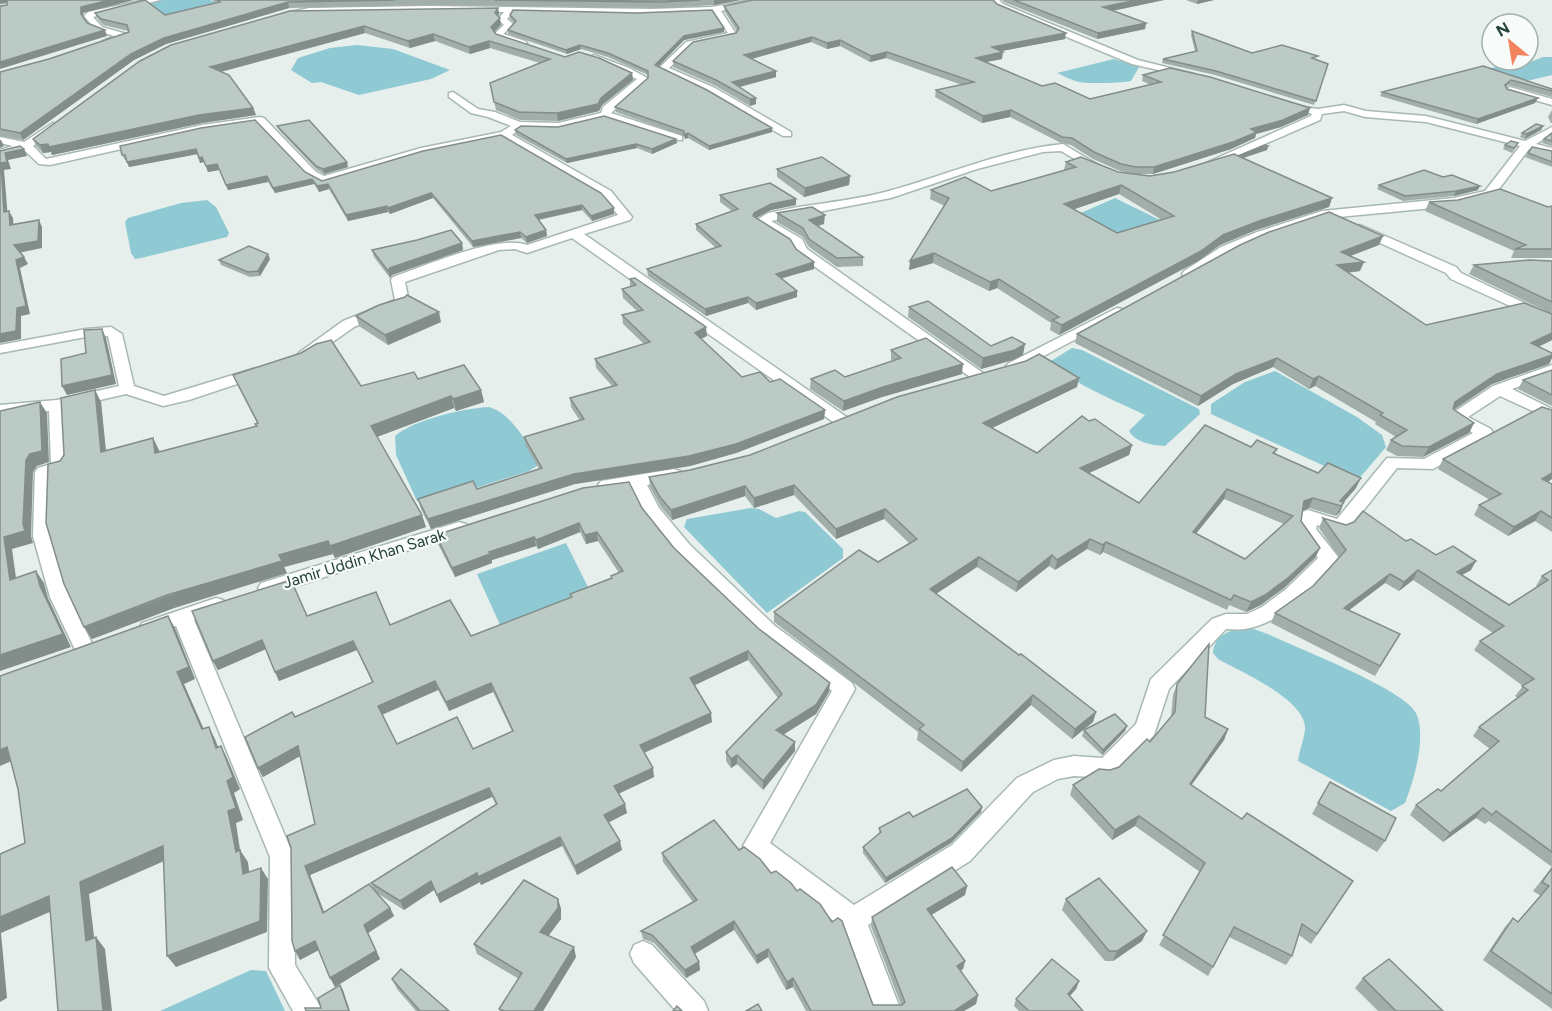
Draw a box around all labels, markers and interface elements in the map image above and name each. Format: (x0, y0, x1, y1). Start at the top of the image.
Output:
north arrow (1480, 12, 1540, 72)
text: N (1493, 18, 1513, 41)
street label: Jamir Uddin Khan Sarak (281, 525, 448, 592)

